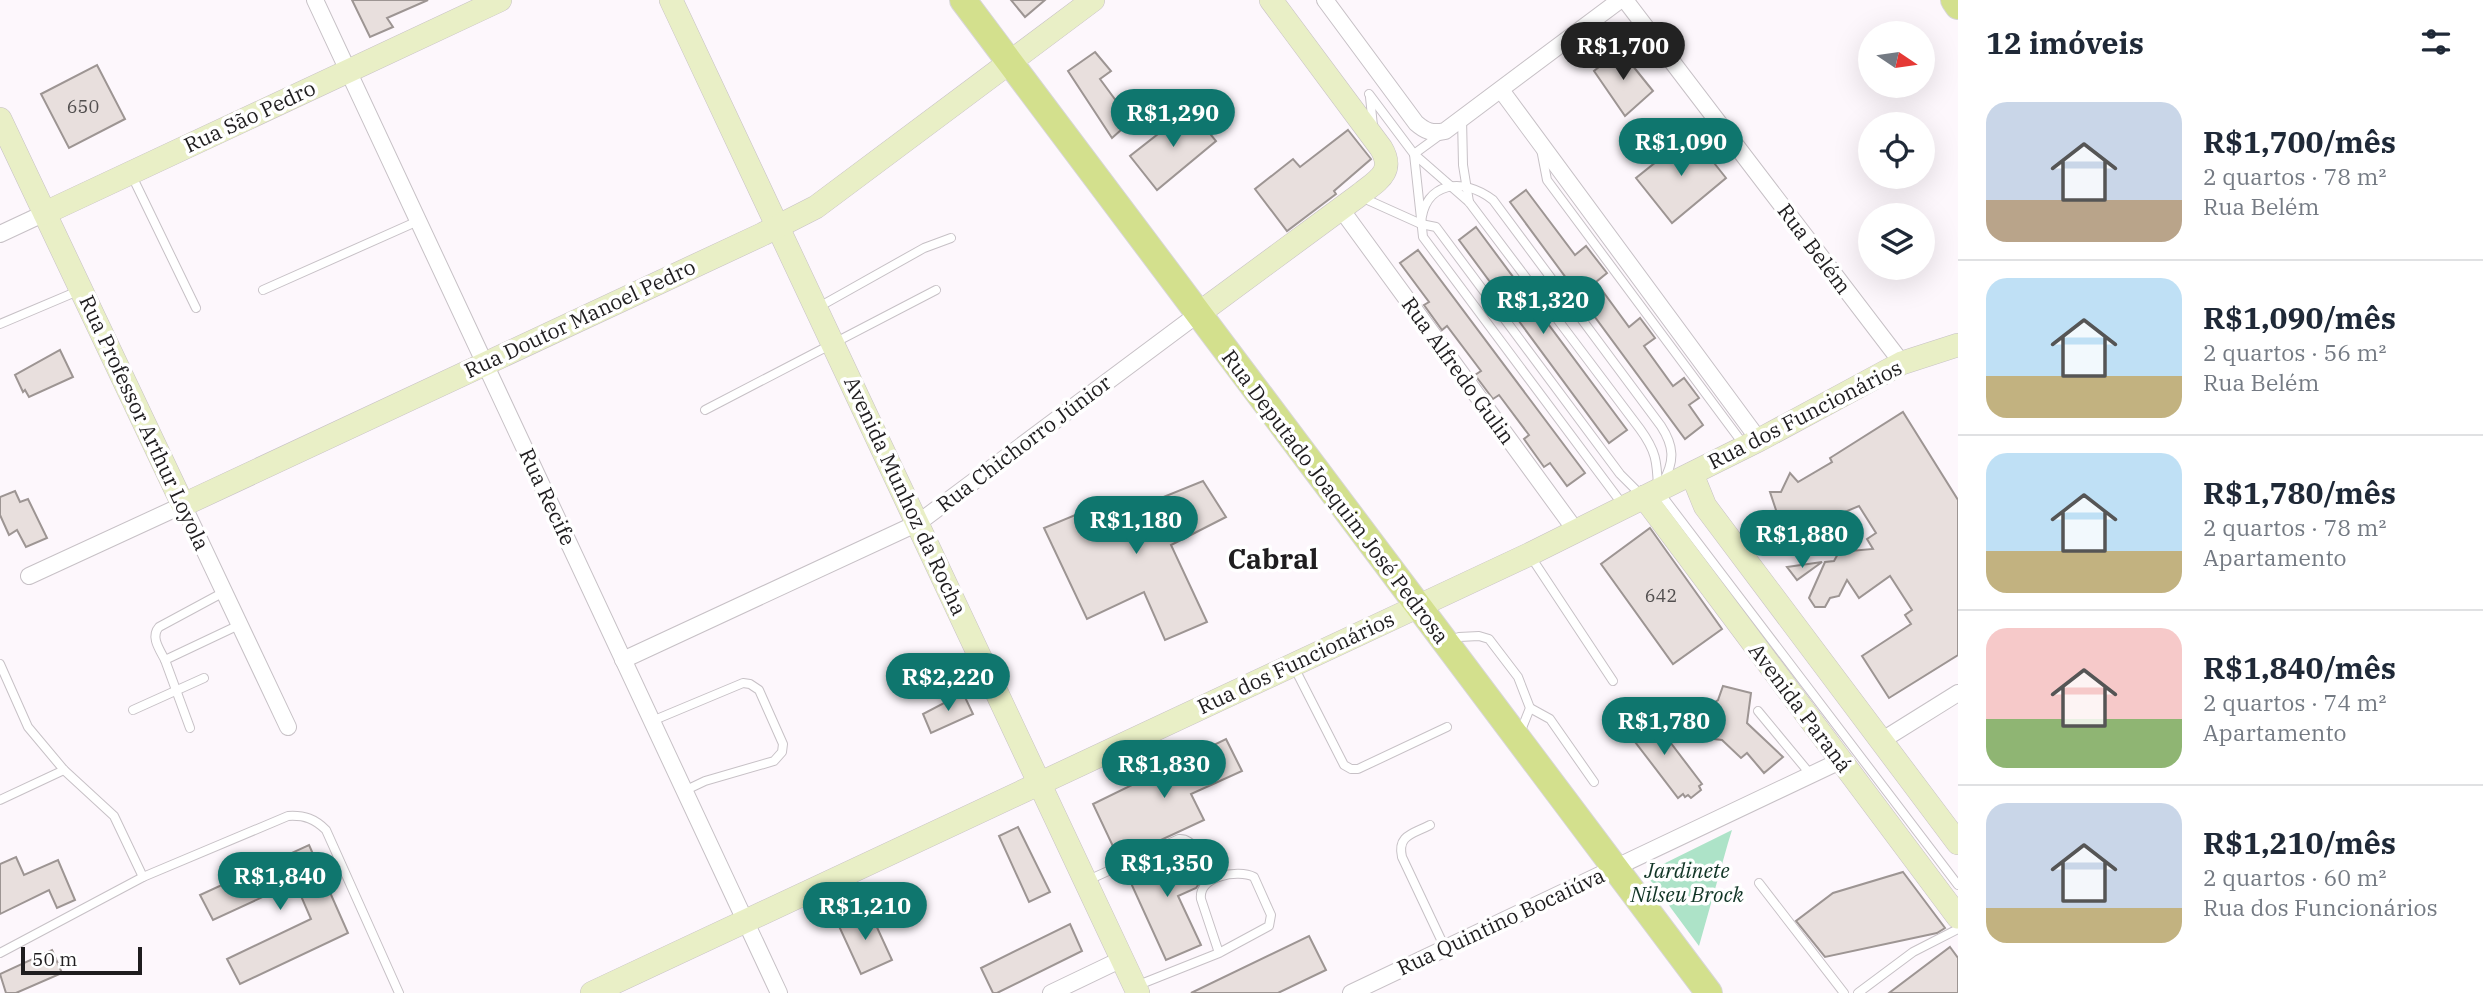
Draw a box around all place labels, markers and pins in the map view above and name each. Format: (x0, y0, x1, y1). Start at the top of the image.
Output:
pin: R$1,700 (1558, 22, 1688, 82)
pin: R$1,290 (1108, 90, 1238, 149)
pin: R$1,090 (1616, 118, 1746, 178)
pin: R$1,320 (1478, 276, 1608, 336)
pin: R$1,180 (1071, 496, 1201, 556)
pin: R$1,880 (1737, 510, 1867, 570)
pin: R$2,220 (883, 654, 1013, 713)
pin: R$1,780 (1599, 698, 1729, 757)
pin: R$1,830 (1099, 740, 1229, 800)
pin: R$1,350 (1102, 839, 1232, 899)
pin: R$1,840 (215, 852, 345, 912)
pin: R$1,210 (800, 883, 930, 942)

